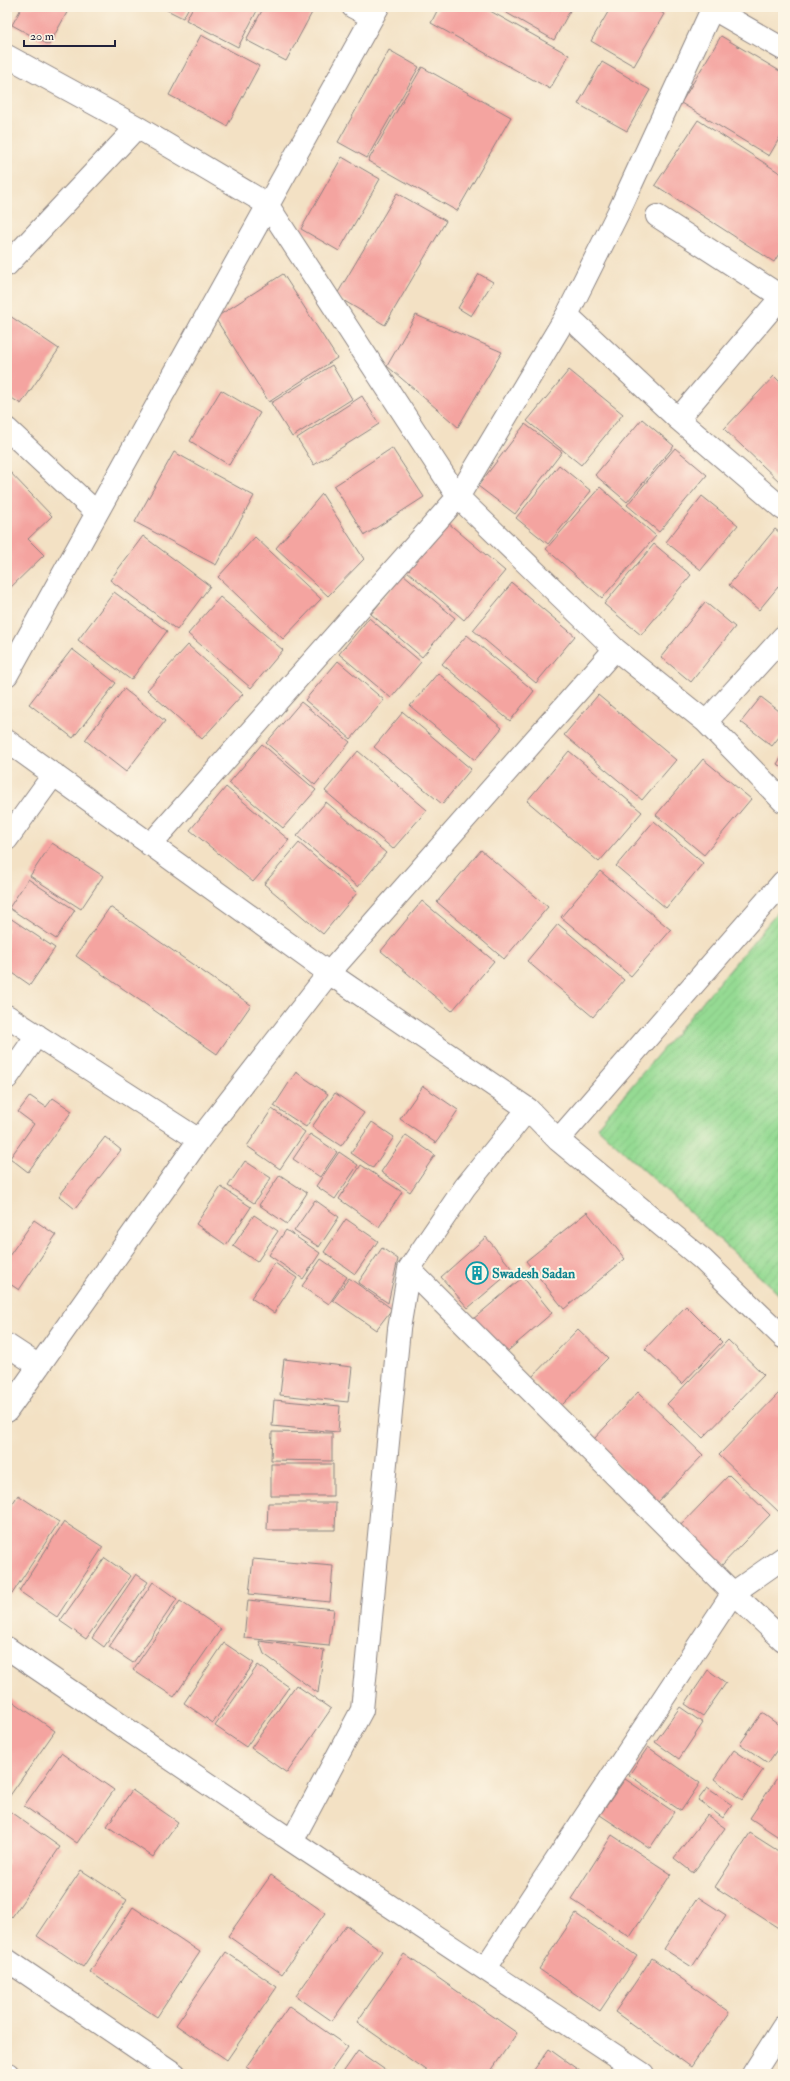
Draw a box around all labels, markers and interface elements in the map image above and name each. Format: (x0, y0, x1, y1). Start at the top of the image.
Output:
scale bar (24, 22, 115, 48)
text: 20 m (30, 29, 55, 44)
building icon: Swadesh Sadan (464, 1260, 490, 1286)
place label: Swadesh Sadan (492, 1265, 576, 1282)

